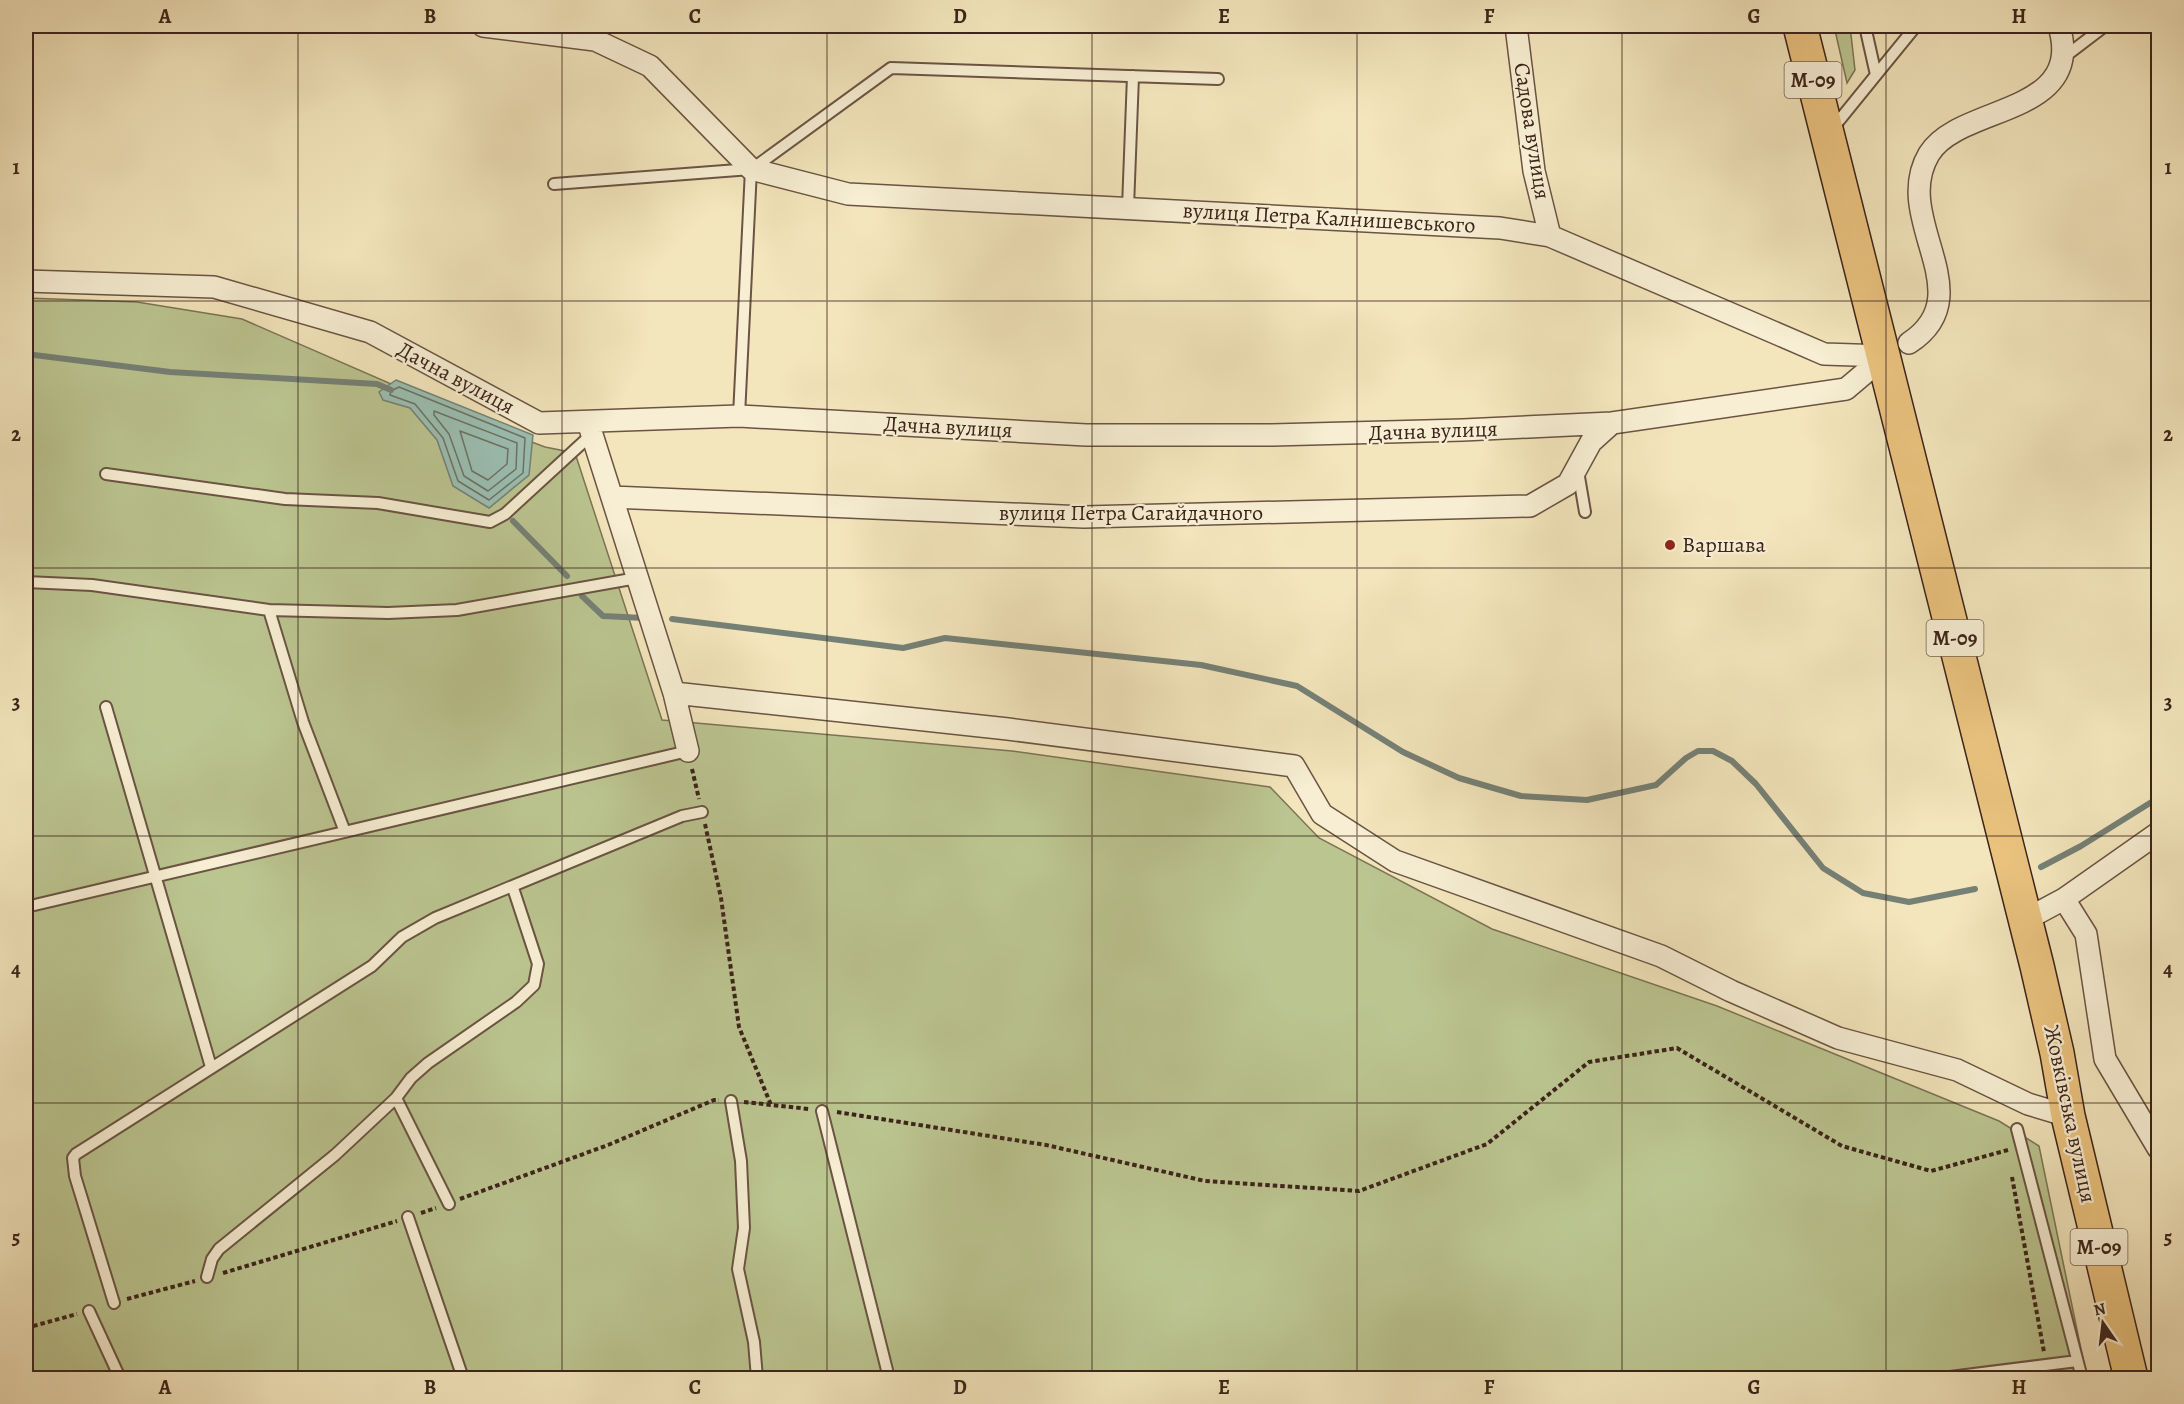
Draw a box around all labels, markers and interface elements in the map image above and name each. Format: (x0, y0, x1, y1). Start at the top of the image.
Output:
text: A (158, 3, 172, 30)
text: B (424, 3, 436, 30)
text: C (689, 3, 701, 30)
text: D (953, 3, 967, 30)
text: E (1218, 3, 1230, 30)
text: F (1484, 3, 1495, 30)
text: G (1747, 3, 1761, 30)
text: H (2012, 3, 2027, 30)
street label: Садова вулиця (1506, 61, 1558, 201)
road number: М-09 (1784, 62, 1842, 98)
text: 1 (12, 154, 20, 181)
text: 1 (2164, 154, 2172, 181)
street label: вулиця Петра Калнишевського (1182, 195, 1476, 241)
street label: Дачна вулиця (392, 334, 520, 422)
street label: Дачна вулиця (883, 409, 1013, 445)
street label: Дачна вулиця (1368, 414, 1498, 448)
text: 2 (11, 421, 21, 448)
text: 2 (2163, 421, 2173, 448)
street label: вулиця Петра Сагайдачного (999, 498, 1263, 528)
place label: Варшава (1682, 530, 1766, 560)
marker: Варшава (1663, 538, 1677, 552)
road number: М-09 (1926, 620, 1984, 656)
text: 3 (12, 689, 20, 716)
text: 3 (2164, 689, 2172, 716)
text: 4 (11, 956, 21, 983)
text: 4 (2163, 956, 2173, 983)
street label: Жовківська вулиця (2037, 1022, 2103, 1206)
text: 5 (12, 1224, 20, 1251)
text: 5 (2164, 1224, 2172, 1251)
road number: М-09 (2070, 1229, 2128, 1265)
north arrow (2073, 1293, 2133, 1353)
text: N (2091, 1297, 2108, 1321)
text: A (158, 1374, 172, 1401)
text: B (424, 1374, 436, 1401)
text: C (689, 1374, 701, 1401)
text: D (953, 1374, 967, 1401)
text: E (1218, 1374, 1230, 1401)
text: F (1484, 1374, 1495, 1401)
text: G (1747, 1374, 1761, 1401)
text: H (2012, 1374, 2027, 1401)

